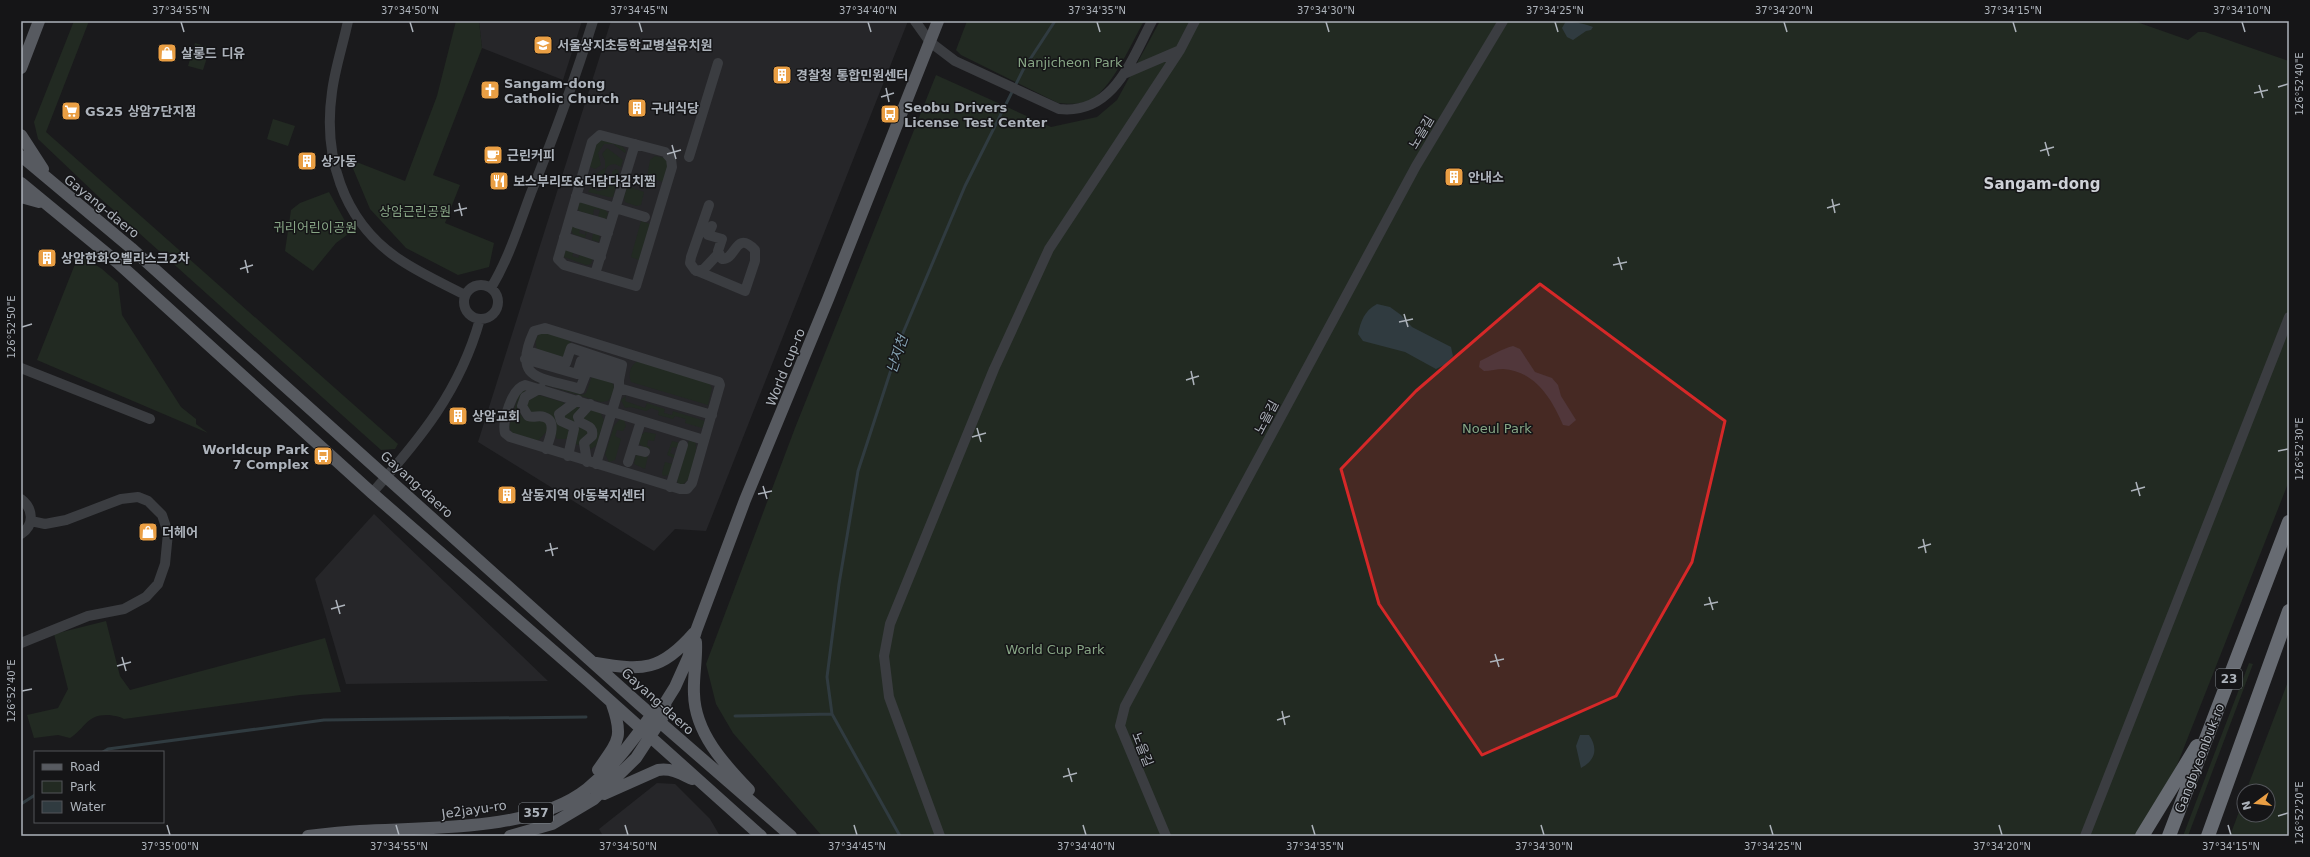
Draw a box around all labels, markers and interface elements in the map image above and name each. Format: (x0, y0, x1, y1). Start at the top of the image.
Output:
text: 37°34'55"N (152, 5, 210, 16)
text: 37°34'50"N (381, 5, 439, 16)
text: 37°34'45"N (610, 5, 668, 16)
text: 37°34'40"N (839, 5, 897, 16)
text: 37°34'35"N (1068, 5, 1126, 16)
text: 37°34'30"N (1297, 5, 1355, 16)
text: 37°34'25"N (1526, 5, 1584, 16)
text: 37°34'20"N (1755, 5, 1813, 16)
text: 37°34'15"N (1984, 5, 2042, 16)
text: 37°34'10"N (2213, 5, 2271, 16)
school or university icon: 서울상지초등학교병설유치원 (532, 34, 554, 56)
place label: 서울상지초등학교병설유치원 (557, 38, 712, 53)
shop icon: 살롱드 디유 (156, 42, 178, 64)
place label: 살롱드 디유 (181, 46, 245, 61)
text: 126°52'40"E (2294, 52, 2305, 116)
park label: Nanjicheon Park (1018, 55, 1123, 70)
building icon: 경찰청 통합민원센터 (771, 64, 793, 86)
place label: 경찰청 통합민원센터 (796, 68, 908, 83)
place label: Sangam-dong Catholic Church (504, 76, 619, 106)
church icon: Sangam-dong Catholic Church (479, 79, 501, 101)
building icon: 구내식당 (626, 97, 648, 119)
supermarket icon: GS25 상암7단지점 (60, 100, 82, 122)
place label: Seobu Drivers License Test Center (904, 100, 1048, 130)
place label: 구내식당 (651, 101, 699, 116)
bus stop icon: Seobu Drivers License Test Center (879, 103, 901, 125)
place label: GS25 상암7단지점 (85, 104, 197, 119)
street label: 노을길 (1406, 113, 1437, 152)
cafe icon: 근린커피 (482, 144, 504, 166)
place label: 근린커피 (507, 148, 555, 163)
building icon: 상가동 (296, 150, 318, 172)
place label: 상가동 (321, 154, 357, 169)
building icon: 안내소 (1443, 166, 1465, 188)
restaurant icon: 보스부리또&더담다김치찜 (488, 170, 510, 192)
place label: 안내소 (1468, 170, 1504, 185)
street label: Gayang-daero (61, 172, 142, 241)
place label: 보스부리또&더담다김치찜 (513, 174, 656, 189)
district label: Sangam-dong (1984, 175, 2100, 193)
park label: 상암근린공원 (379, 204, 451, 219)
park label: 귀리어린이공원 (273, 220, 357, 235)
building icon: 상암한화오벨리스크2차 (36, 247, 58, 269)
place label: 상암한화오벨리스크2차 (61, 251, 190, 266)
text: 126°52'50"E (6, 295, 17, 359)
street label: World cup-ro (763, 326, 808, 408)
water label: 난지천 (883, 332, 911, 375)
street label: 노을길 (1251, 398, 1281, 437)
building icon: 상암교회 (447, 405, 469, 427)
place label: 상암교회 (472, 409, 520, 424)
text: 126°52'30"E (2294, 417, 2305, 481)
park label: Noeul Park (1462, 421, 1532, 436)
place label: Worldcup Park 7 Complex (202, 442, 310, 472)
bus stop icon: Worldcup Park 7 Complex (312, 445, 334, 467)
street label: Gayang-daero (377, 448, 456, 521)
building icon: 삼동지역 아동복지센터 (496, 484, 518, 506)
place label: 삼동지역 아동복지센터 (521, 488, 645, 503)
shop icon: 더헤어 (137, 521, 159, 543)
place label: 더헤어 (162, 525, 198, 540)
park label: World Cup Park (1005, 642, 1105, 657)
text: 126°52'40"E (6, 659, 17, 723)
street label: Gayang-daero (618, 665, 697, 738)
road number: 23 (2216, 669, 2242, 689)
street label: Gangbyeonbuk-ro (2172, 701, 2227, 815)
street label: 노을길 (1129, 730, 1156, 769)
legend (34, 751, 164, 823)
text: Road (70, 760, 100, 774)
text: Park (70, 780, 96, 794)
text: 126°52'20"E (2294, 781, 2305, 845)
north arrow (2236, 783, 2276, 823)
street label: Je2jayu-ro (440, 798, 507, 822)
text: N (2239, 799, 2254, 812)
text: Water (70, 800, 106, 814)
road number: 357 (519, 803, 553, 823)
text: 37°35'00"N (141, 841, 199, 852)
text: 37°34'55"N (370, 841, 428, 852)
text: 37°34'50"N (599, 841, 657, 852)
text: 37°34'45"N (828, 841, 886, 852)
text: 37°34'40"N (1057, 841, 1115, 852)
text: 37°34'35"N (1286, 841, 1344, 852)
text: 37°34'30"N (1515, 841, 1573, 852)
text: 37°34'25"N (1744, 841, 1802, 852)
text: 37°34'20"N (1973, 841, 2031, 852)
text: 37°34'15"N (2202, 841, 2260, 852)

